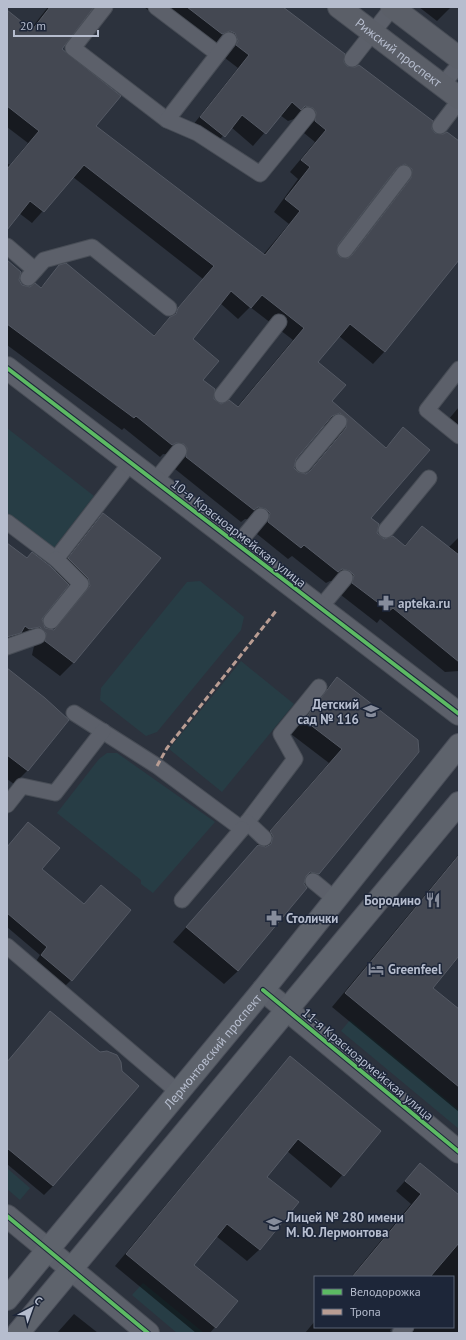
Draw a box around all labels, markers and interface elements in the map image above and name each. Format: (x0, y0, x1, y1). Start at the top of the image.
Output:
scale bar (14, 12, 98, 38)
street label: Рижский проспект (352, 15, 446, 91)
text: 20 m (20, 18, 46, 33)
street label: 10-я Красноармейская улица (168, 475, 310, 591)
pharmacy icon: apteka.ru (377, 594, 395, 612)
place label: apteka.ru (398, 595, 450, 612)
place label: Детский сад № 116 (297, 696, 359, 728)
school or university icon: Детский сад № 116 (362, 702, 380, 720)
restaurant icon: Бородино (424, 891, 442, 909)
place label: Бородино (364, 892, 421, 909)
pharmacy icon: Столички (265, 909, 283, 927)
place label: Столички (286, 910, 338, 927)
hotel icon: Greenfeel (367, 960, 385, 978)
place label: Greenfeel (388, 961, 442, 978)
street label: Лермонтовский проспект (160, 990, 266, 1113)
street label: 11-я Красноармейская улица (298, 1004, 437, 1124)
place label: Лицей № 280 имени М. Ю. Лермонтова (285, 1209, 404, 1241)
school or university icon: Лицей № 280 имени М. Ю. Лермонтова (265, 1215, 283, 1233)
legend (314, 1276, 454, 1328)
text: Велодорожка (350, 1284, 421, 1299)
north arrow (12, 1288, 52, 1328)
text: С (32, 1293, 45, 1308)
text: Тропа (350, 1304, 381, 1319)

